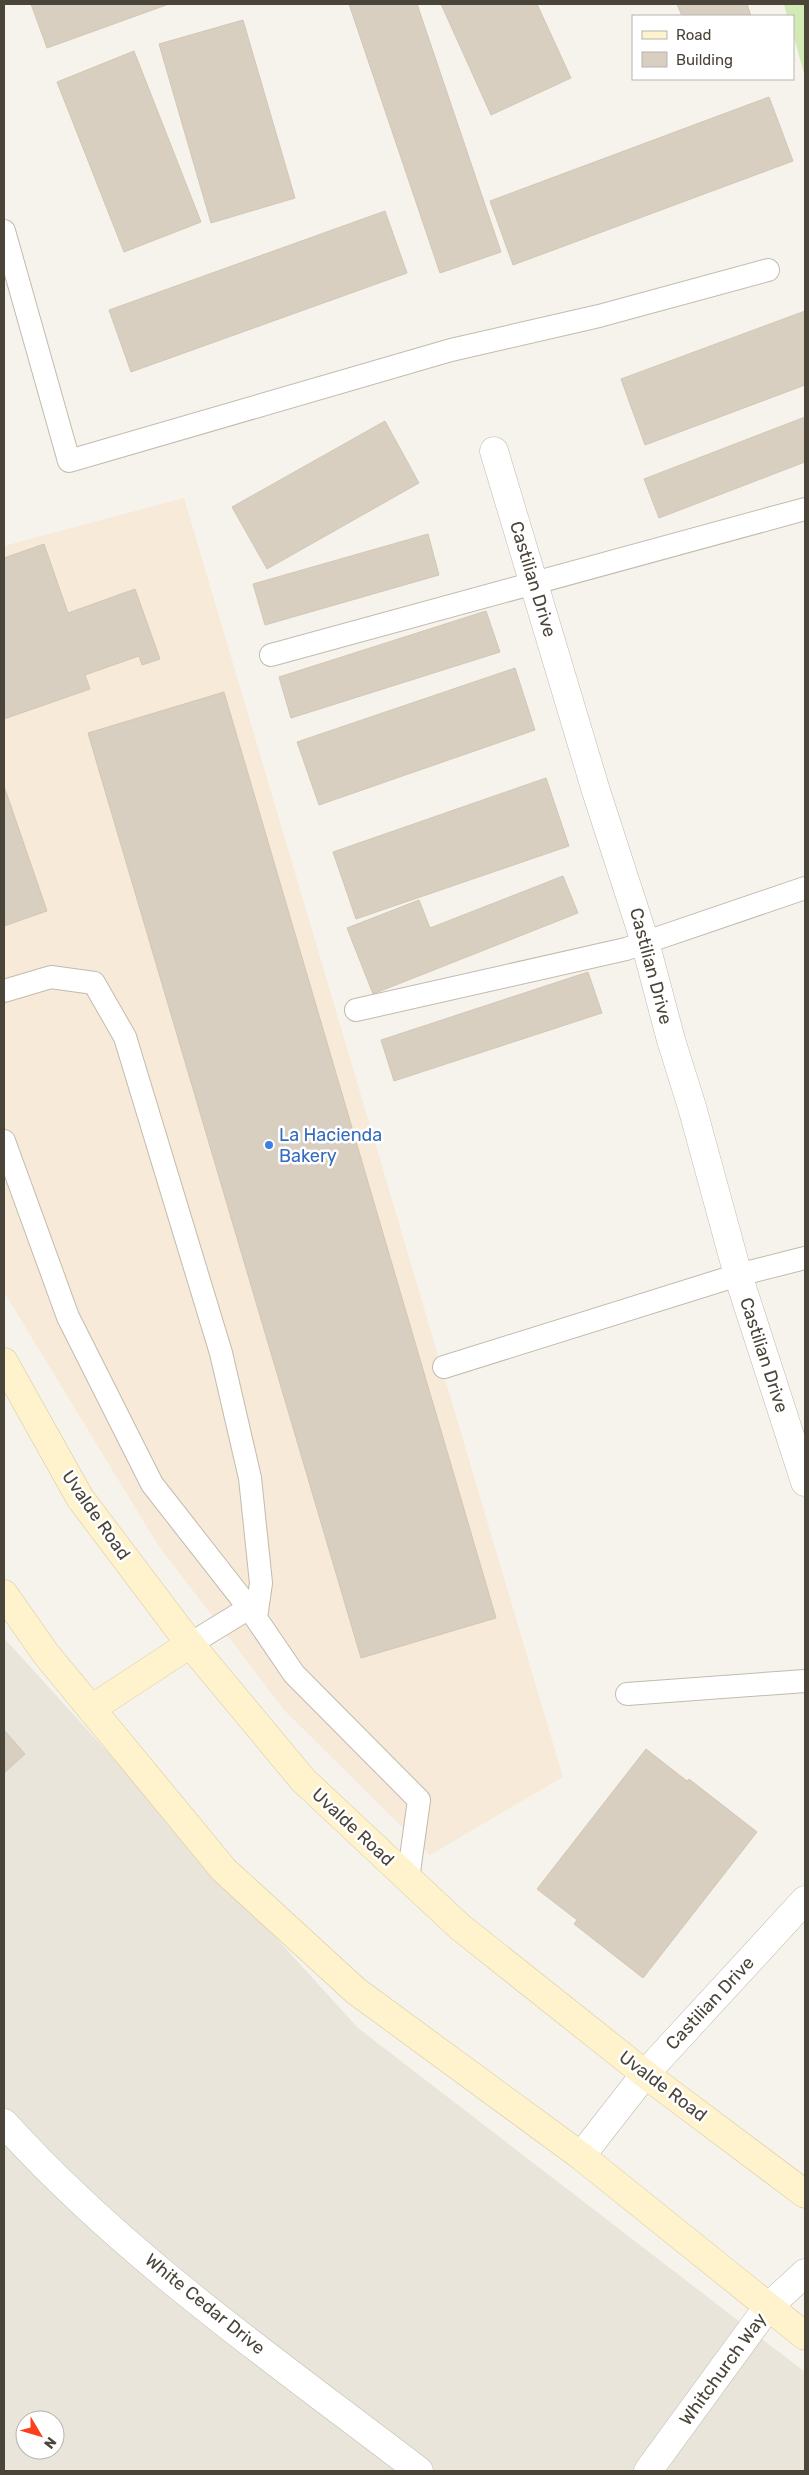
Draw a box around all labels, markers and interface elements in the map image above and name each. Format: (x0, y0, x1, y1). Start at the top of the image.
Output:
legend (632, 15, 794, 80)
text: Road (676, 26, 712, 44)
text: Building (676, 51, 733, 69)
street label: Castilian Drive (505, 519, 561, 639)
street label: Castilian Drive (625, 905, 677, 1027)
place label: La Hacienda Bakery (279, 1124, 382, 1167)
marker: La Hacienda Bakery (263, 1139, 275, 1151)
street label: Castilian Drive (735, 1295, 793, 1415)
street label: Uvalde Road (57, 1466, 135, 1564)
street label: Uvalde Road (307, 1783, 399, 1871)
street label: Castilian Drive (661, 1952, 759, 2054)
street label: Uvalde Road (615, 2046, 711, 2126)
street label: White Cedar Drive (141, 2249, 269, 2359)
street label: Whitchurch Way (675, 2308, 771, 2430)
north arrow (15, 2410, 65, 2460)
text: N (40, 2433, 60, 2452)

